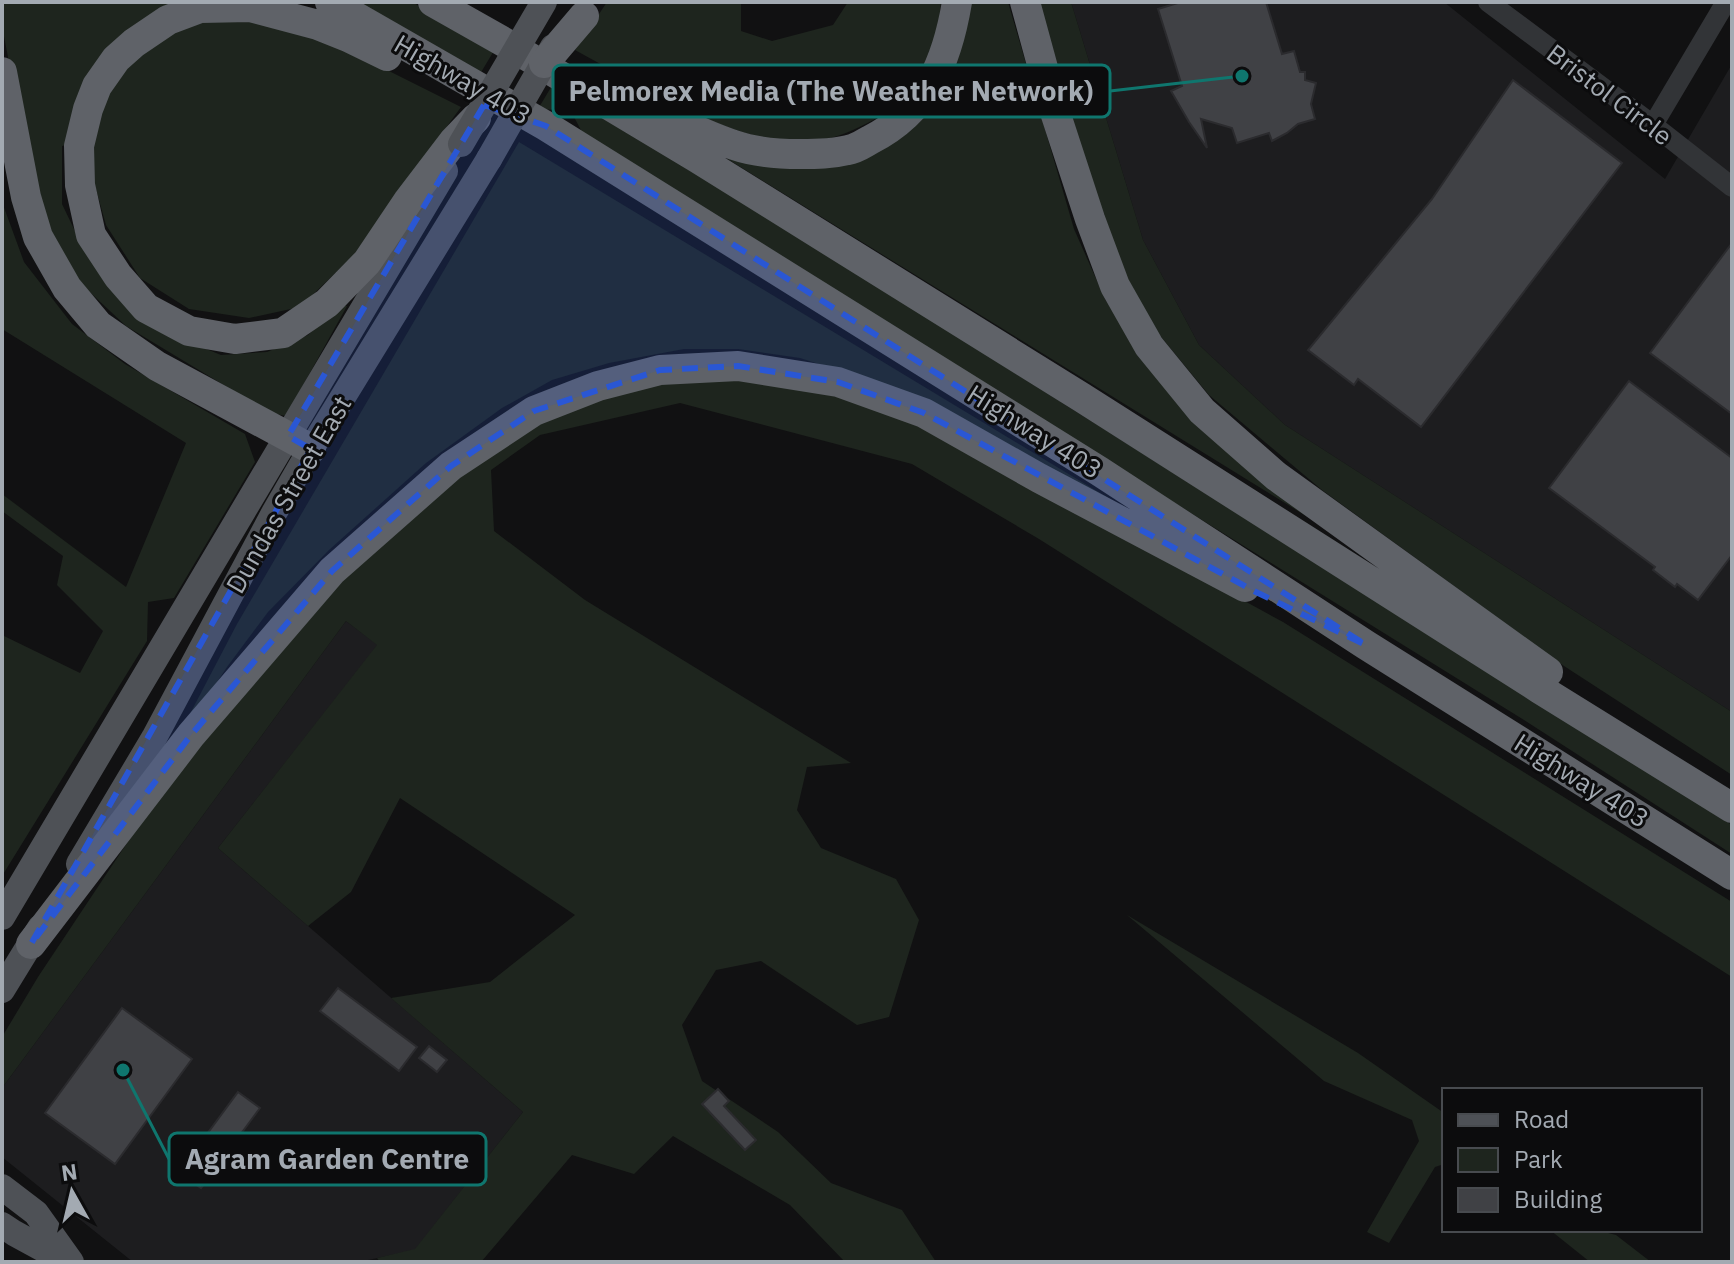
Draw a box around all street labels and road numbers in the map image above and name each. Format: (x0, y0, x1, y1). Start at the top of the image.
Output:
street label: Highway 403 (388, 26, 538, 132)
street label: Bristol Circle (1540, 36, 1680, 152)
street label: Highway 403 (961, 376, 1109, 486)
street label: Dundas Street East (218, 389, 358, 599)
street label: Highway 403 (1508, 725, 1656, 835)

